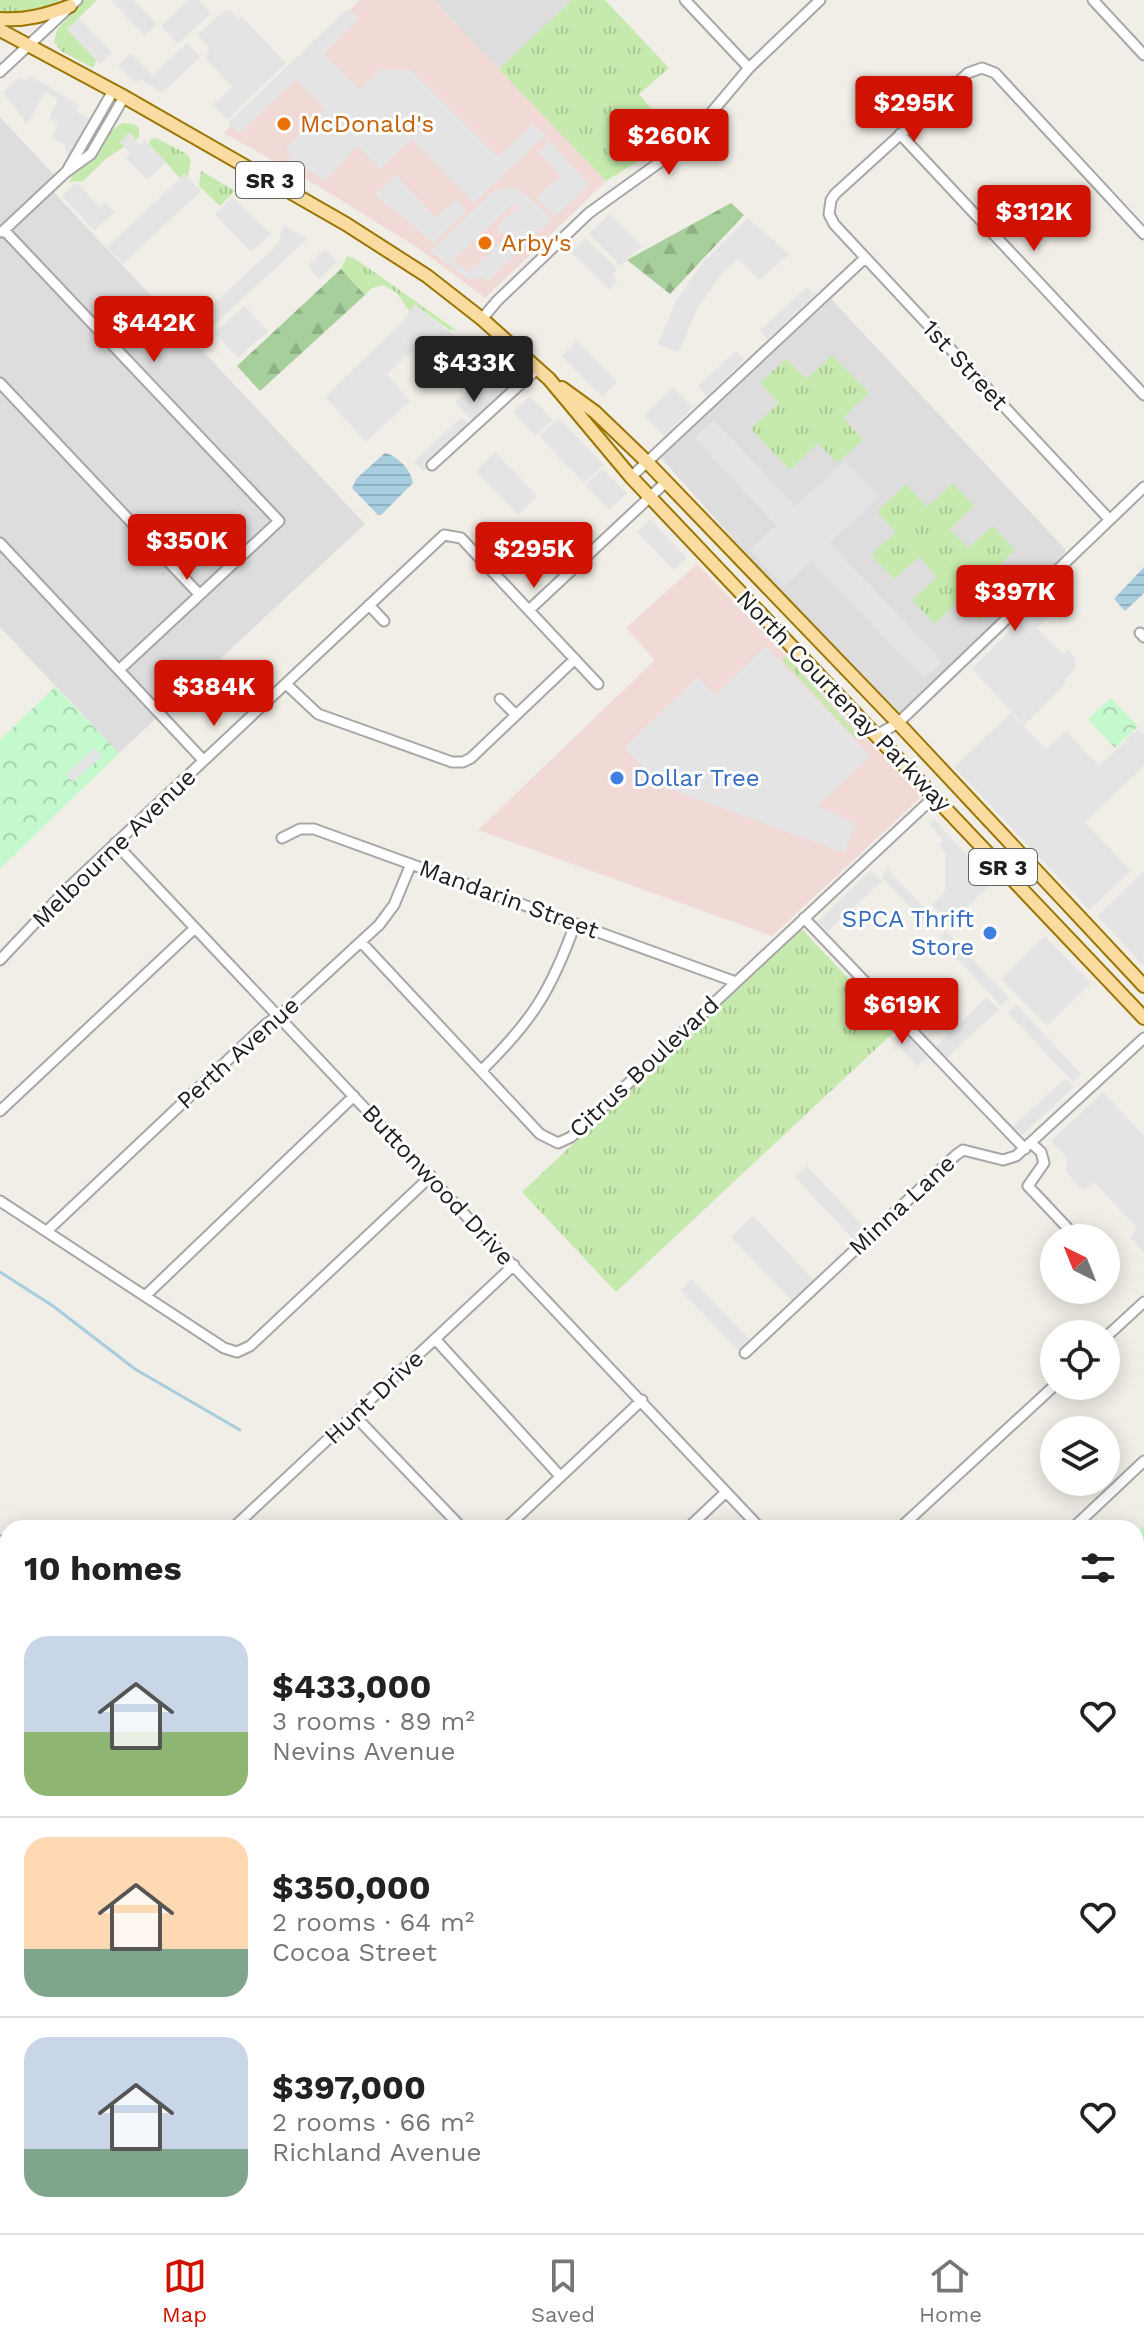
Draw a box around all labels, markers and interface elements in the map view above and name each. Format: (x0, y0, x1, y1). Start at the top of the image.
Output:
pin: $295K (858, 76, 970, 144)
text: $295K (873, 87, 955, 117)
pin: $260K (613, 109, 725, 177)
place label: McDonald's (300, 110, 434, 138)
marker: McDonald's (275, 115, 293, 133)
text: $260K (628, 120, 710, 150)
road number: SR 3 (236, 162, 304, 198)
pin: $312K (978, 185, 1090, 253)
text: $312K (996, 196, 1072, 226)
place label: Arby's (501, 229, 572, 257)
marker: Arby's (476, 234, 494, 252)
pin: $442K (98, 296, 210, 364)
text: $442K (112, 307, 196, 337)
street label: 1st Street (916, 314, 1014, 416)
pin: $433K (418, 336, 530, 404)
text: $433K (433, 347, 515, 377)
pin: $350K (131, 514, 243, 582)
pin: $295K (478, 522, 590, 590)
text: $350K (146, 525, 228, 555)
text: $295K (493, 533, 575, 563)
pin: $397K (959, 565, 1071, 633)
text: $397K (974, 576, 1056, 606)
street label: North Courtenay Parkway (731, 584, 958, 818)
pin: $384K (158, 660, 270, 728)
text: $384K (172, 671, 256, 701)
street label: Melbourne Avenue (26, 763, 202, 933)
place label: Dollar Tree (633, 764, 760, 792)
marker: Dollar Tree (608, 769, 626, 787)
road number: SR 3 (969, 849, 1037, 885)
street label: Mandarin Street (415, 854, 603, 944)
place label: SPCA Thrift Store (842, 905, 974, 961)
marker: SPCA Thrift Store (981, 924, 999, 942)
pin: $619K (846, 978, 958, 1046)
text: $619K (863, 989, 941, 1019)
street label: Perth Avenue (171, 991, 305, 1115)
street label: Citrus Boulevard (563, 991, 725, 1143)
street label: Buttonwood Drive (356, 1099, 520, 1271)
street label: Minna Lane (843, 1149, 961, 1261)
north arrow (1040, 1224, 1120, 1304)
map controls (1040, 1224, 1120, 1496)
button: locate (1040, 1320, 1120, 1400)
street label: Hunt Drive (319, 1344, 429, 1450)
button: layers (1040, 1416, 1120, 1496)
icon: filters (1076, 1546, 1120, 1590)
text: 10 homes (24, 1548, 182, 1588)
text: $433,000 (272, 1666, 431, 1706)
icon: home (88, 1668, 184, 1764)
icon: heart (1076, 1694, 1120, 1738)
text: 3 rooms · 89 m² (272, 1706, 475, 1736)
text: Nevins Avenue (272, 1736, 456, 1766)
text: $350,000 (272, 1867, 431, 1907)
icon: home (88, 1869, 184, 1965)
icon: heart (1076, 1895, 1120, 1939)
text: 2 rooms · 64 m² (272, 1907, 474, 1937)
text: Cocoa Street (272, 1937, 437, 1967)
text: $397,000 (272, 2067, 426, 2107)
icon: home (88, 2069, 184, 2165)
icon: heart (1076, 2095, 1120, 2139)
text: 2 rooms · 66 m² (272, 2107, 474, 2137)
text: Richland Avenue (272, 2137, 482, 2167)
tab: Map (162, 2254, 207, 2327)
tab: Saved (531, 2254, 595, 2327)
tab: Home (919, 2254, 982, 2327)

